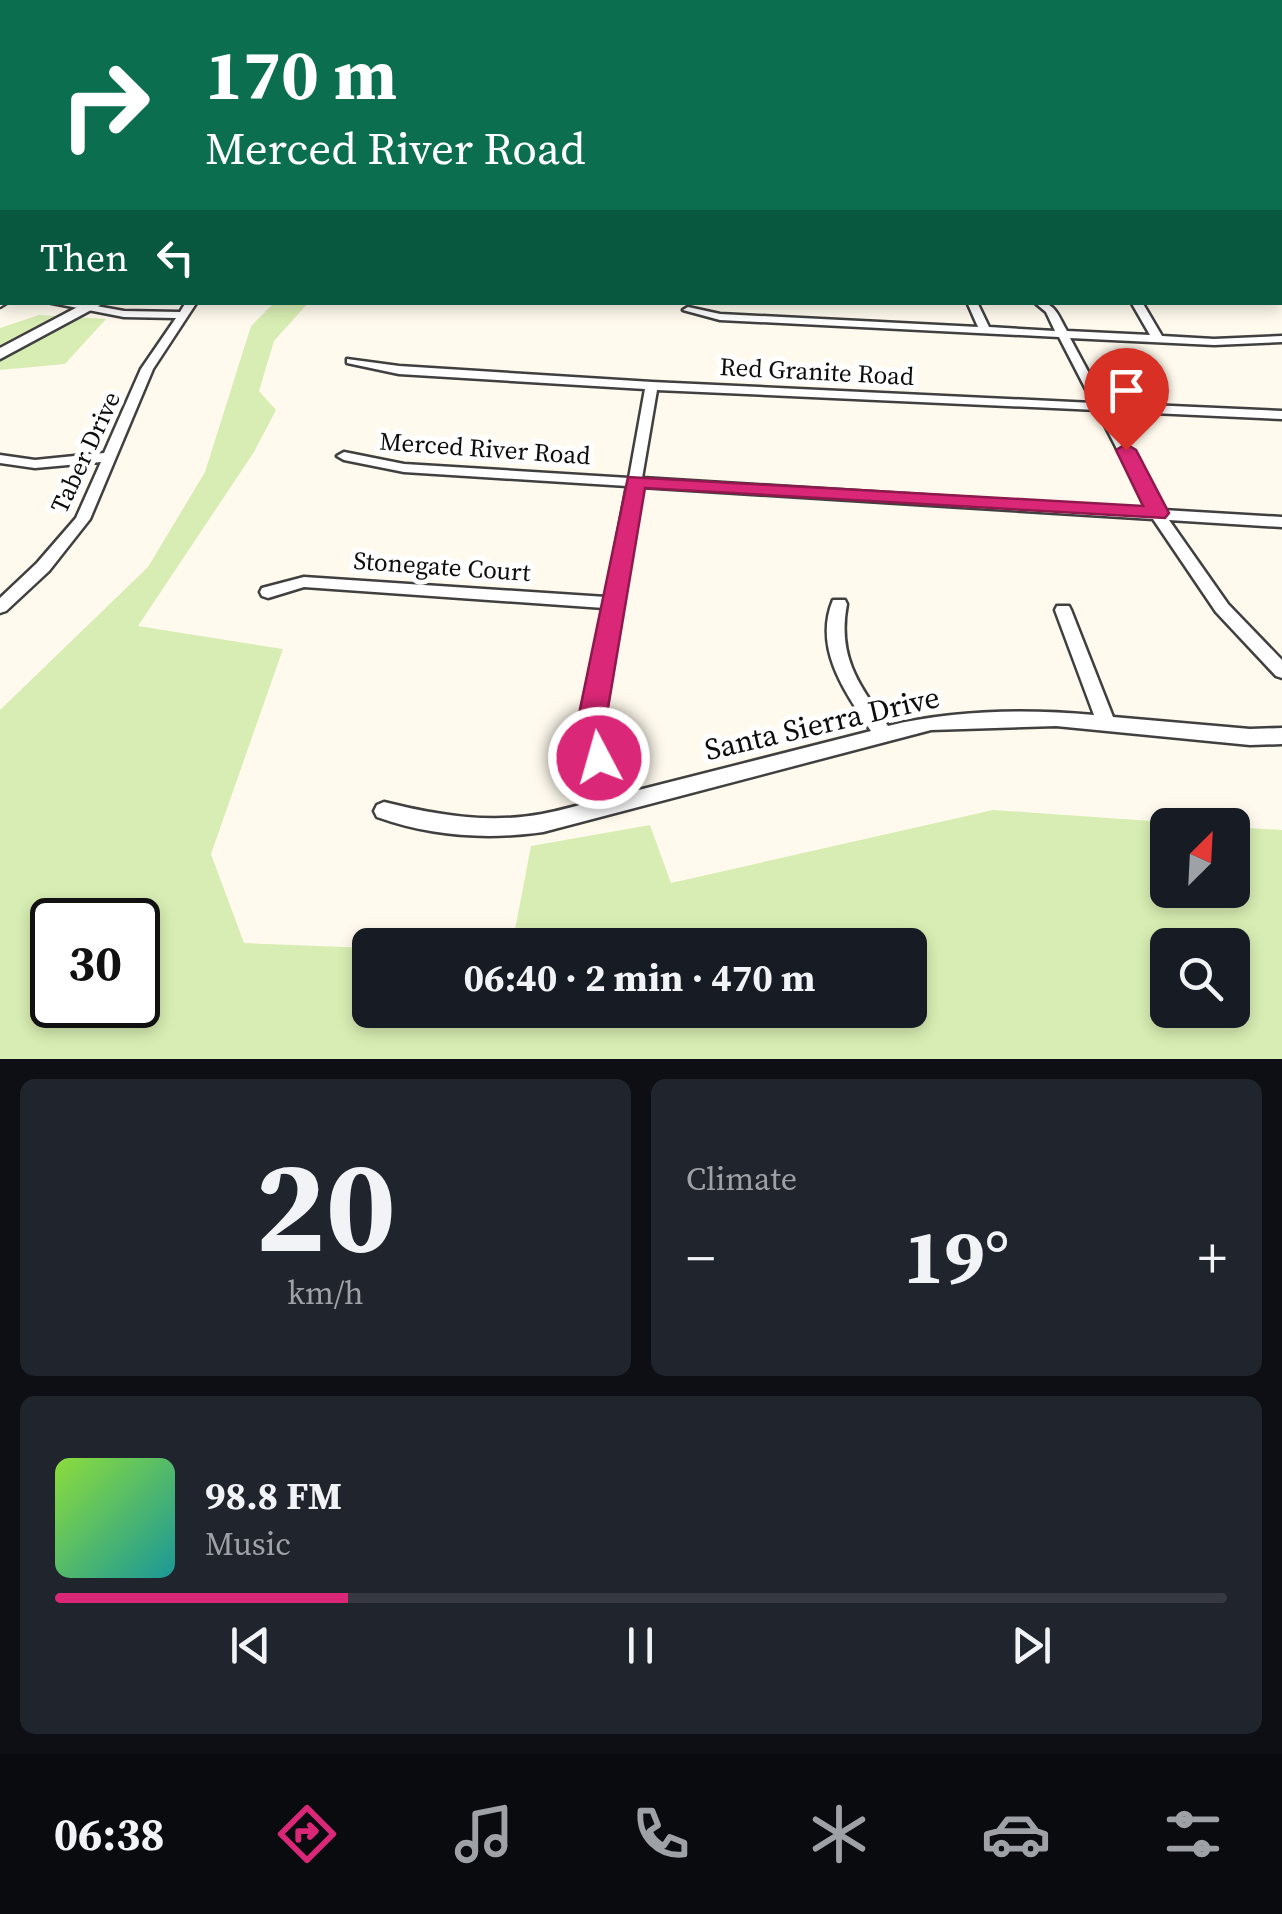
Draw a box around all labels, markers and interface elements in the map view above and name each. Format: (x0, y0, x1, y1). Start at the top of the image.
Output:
text: 170 m (205, 26, 397, 122)
icon: right (40, 40, 170, 170)
text: Merced River Road (205, 117, 585, 179)
icon: left (148, 230, 203, 285)
text: Then (40, 232, 128, 284)
pin (1084, 348, 1169, 451)
street label: Red Granite Road (719, 349, 915, 393)
icon: arrive (1099, 363, 1154, 418)
street label: Taber Drive (42, 386, 128, 518)
street label: Merced River Road (378, 424, 592, 472)
street label: Stonegate Court (352, 543, 532, 589)
street label: Santa Sierra Drive (701, 676, 943, 770)
position arrow (547, 706, 651, 810)
north arrow (1150, 808, 1250, 908)
map controls (1150, 808, 1250, 1028)
speed limit sign: 30 (30, 898, 160, 1028)
button: search (1150, 928, 1250, 1028)
text: 06:40 · 2 min · 470 m (463, 952, 816, 1004)
text: 20 (255, 1116, 396, 1295)
text: Climate (686, 1157, 797, 1201)
text: 19° (904, 1205, 1009, 1308)
text: − (686, 1220, 715, 1295)
text: + (1198, 1220, 1227, 1295)
text: km/h (287, 1271, 364, 1315)
text: 98.8 FM (205, 1470, 342, 1522)
text: Music (205, 1522, 291, 1566)
icon: previous (223, 1618, 278, 1673)
icon: pause (613, 1618, 668, 1673)
icon: next (1004, 1618, 1059, 1673)
icon: directions (272, 1799, 342, 1869)
icon: music (449, 1799, 519, 1869)
icon: phone (626, 1799, 696, 1869)
icon: climate (804, 1799, 874, 1869)
icon: car (981, 1799, 1051, 1869)
icon: filters (1158, 1799, 1228, 1869)
text: 06:38 (54, 1803, 165, 1865)

